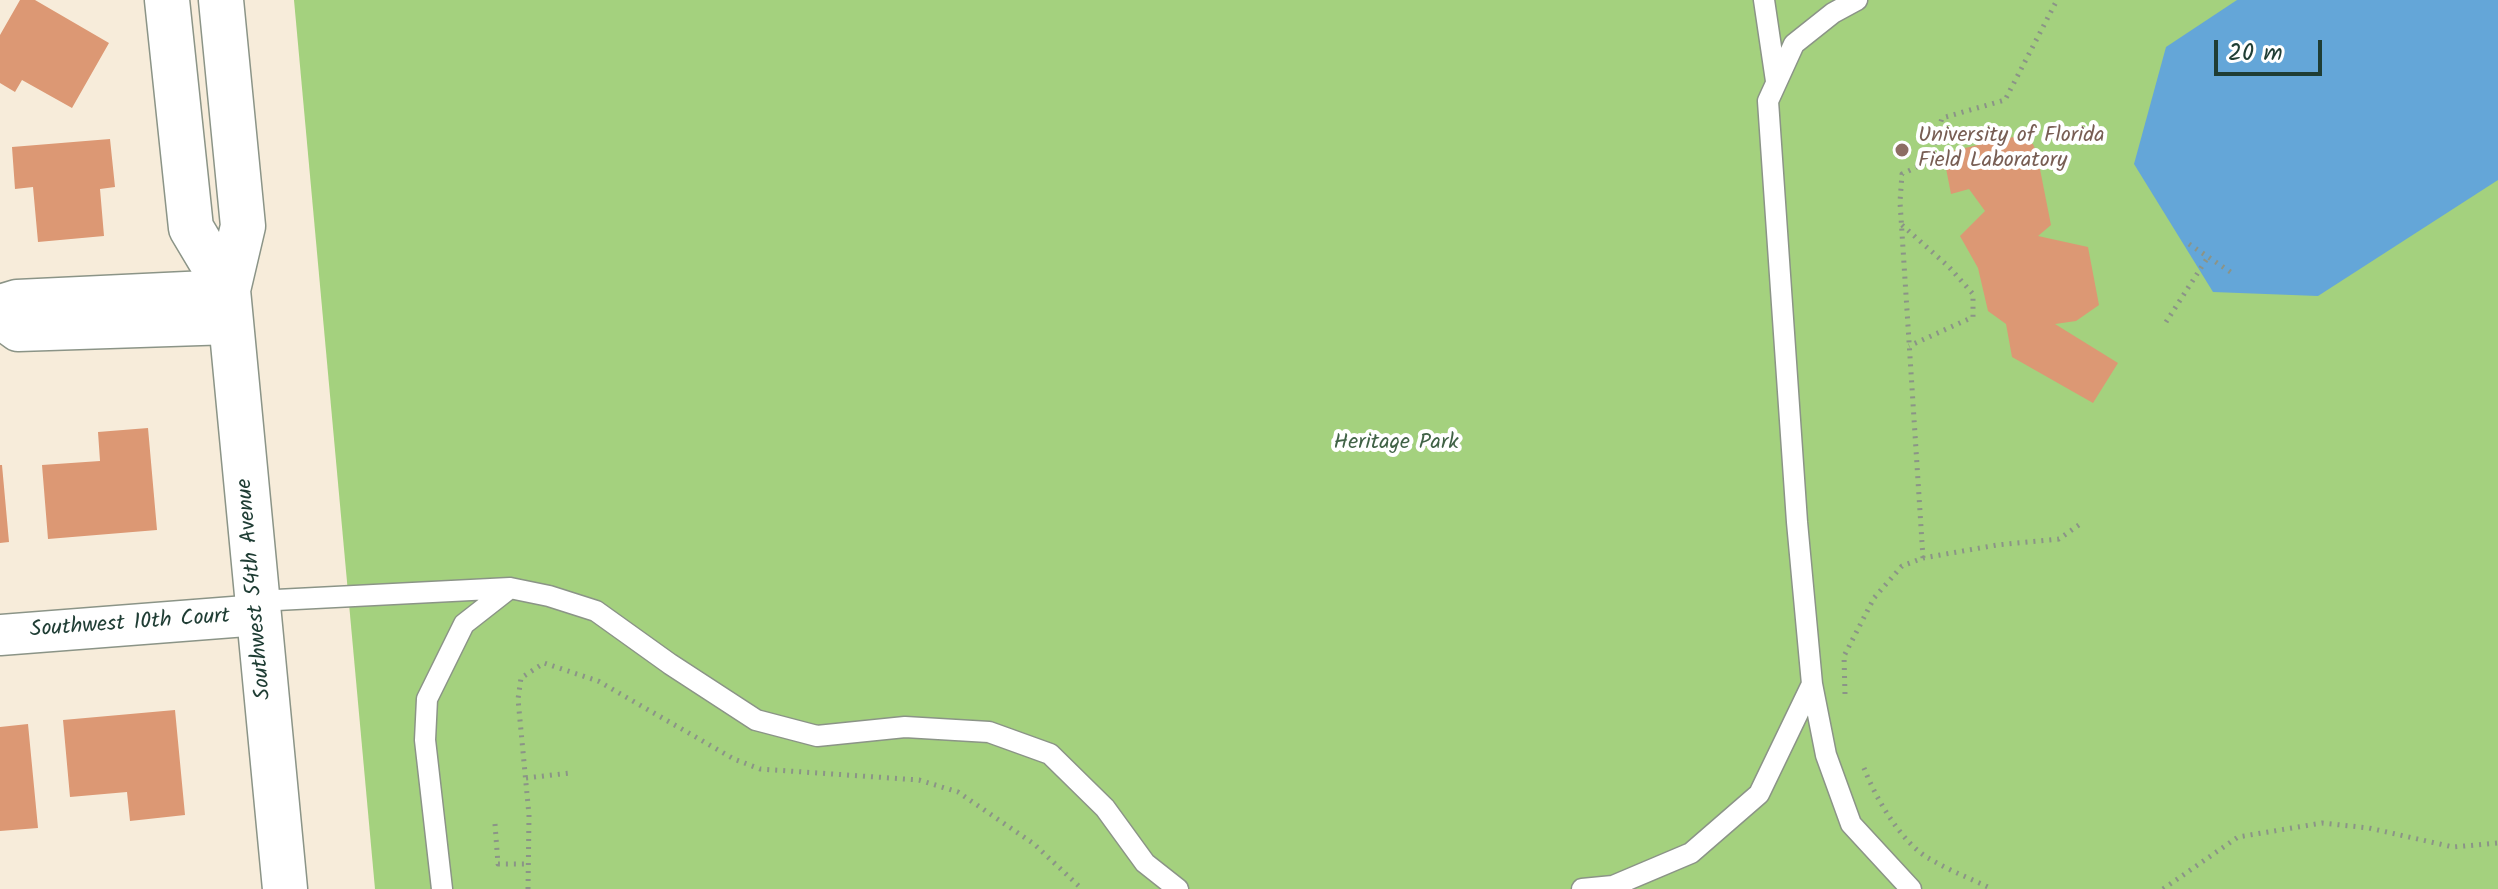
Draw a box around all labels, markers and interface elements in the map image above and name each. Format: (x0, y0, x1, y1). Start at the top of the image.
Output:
scale bar (2218, 24, 2326, 74)
text: 20 m (2228, 34, 2283, 73)
place label: University of Florida Field Laboratory (1918, 124, 2105, 176)
marker: University of Florida Field Laboratory (1893, 141, 1911, 159)
park label: Heritage Park (1333, 431, 1459, 457)
street label: Southwest 54th Avenue (233, 477, 279, 701)
street label: Southwest 10th Court (29, 605, 231, 645)

